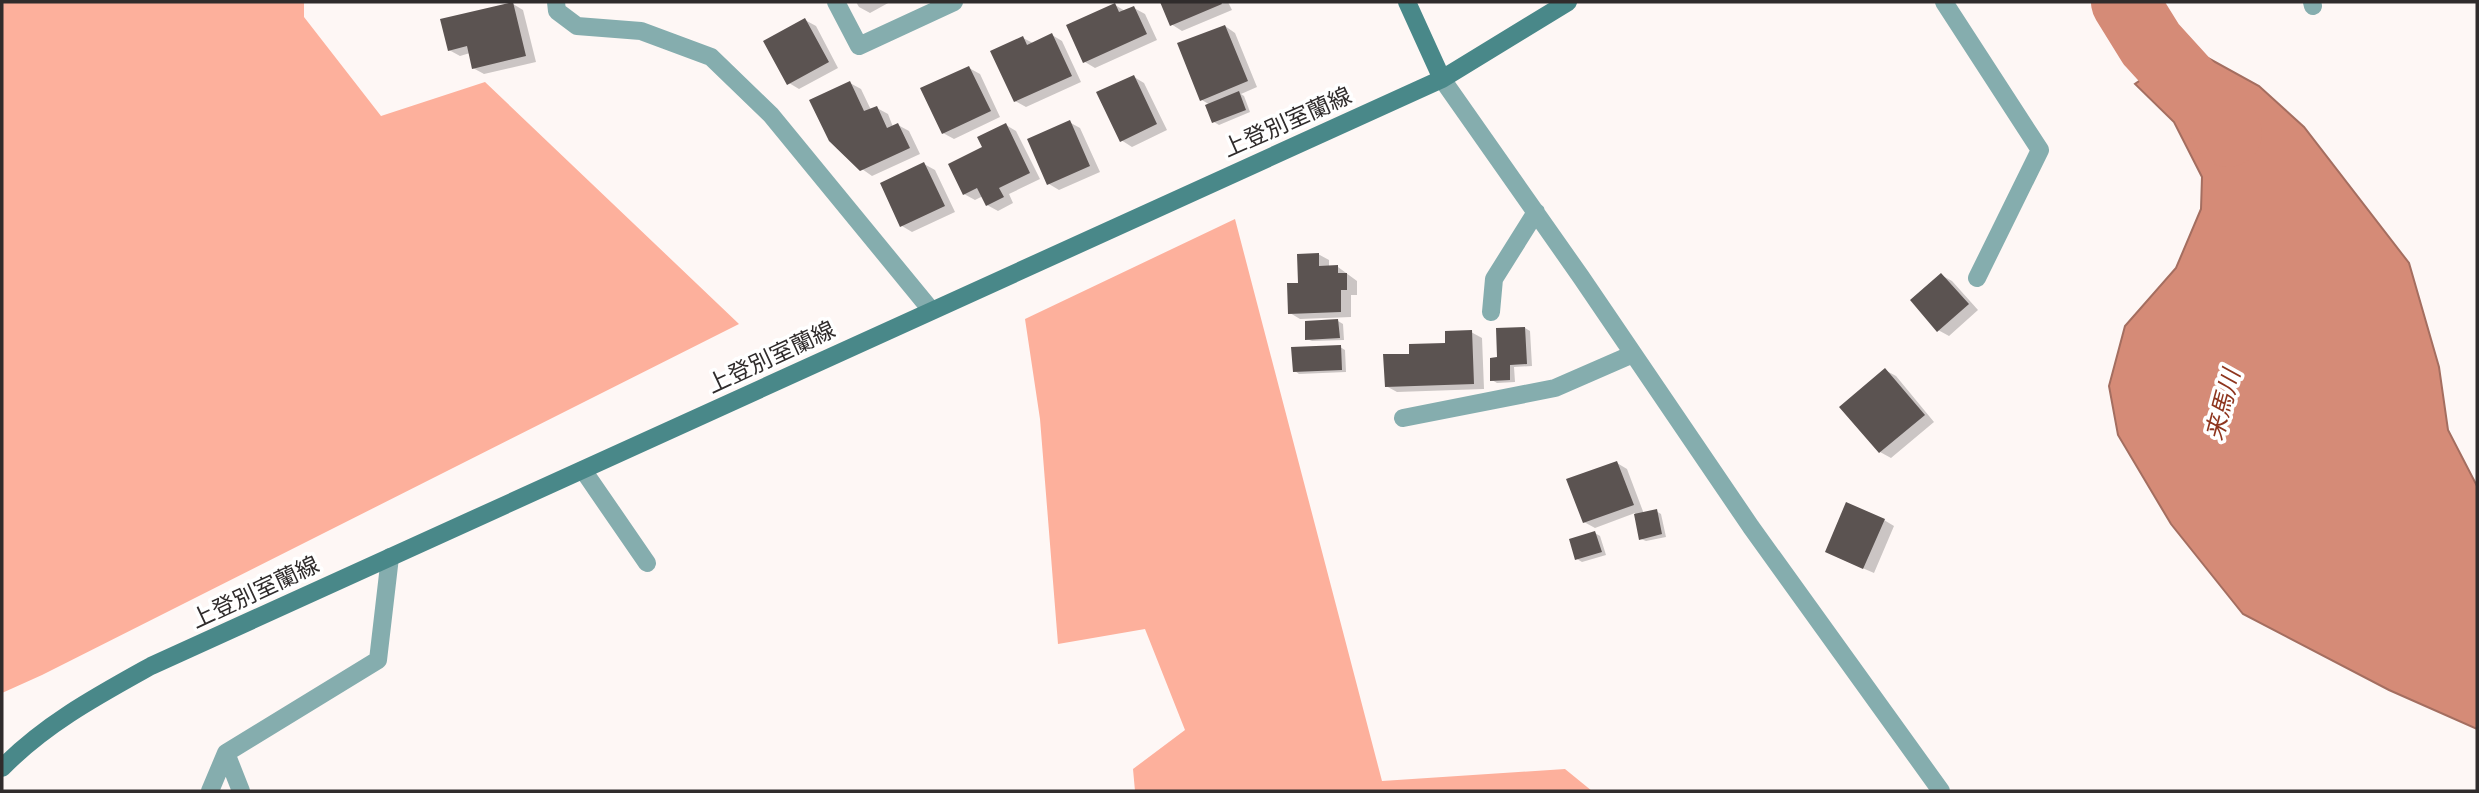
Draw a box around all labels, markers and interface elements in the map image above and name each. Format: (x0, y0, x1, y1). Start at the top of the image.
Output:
street label: 上登別室蘭線 (1217, 79, 1357, 165)
street label: 上登別室蘭線 (702, 313, 840, 401)
water label: 来馬川 (2197, 363, 2249, 444)
street label: 上登別室蘭線 (186, 548, 324, 636)

